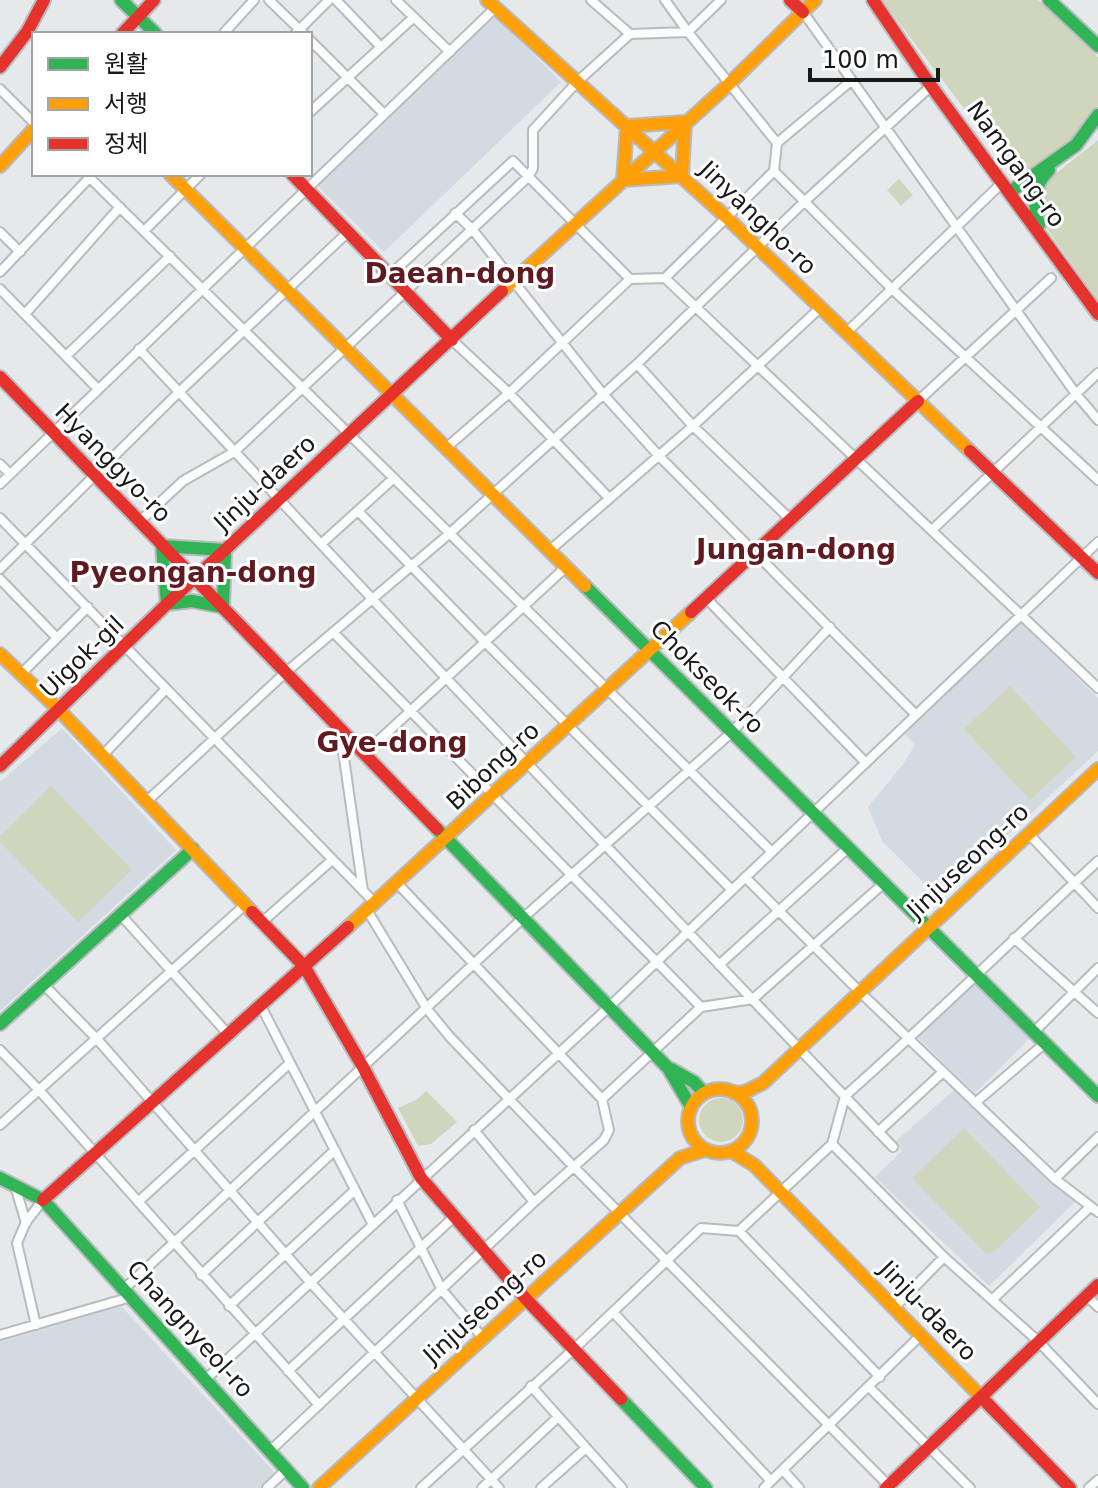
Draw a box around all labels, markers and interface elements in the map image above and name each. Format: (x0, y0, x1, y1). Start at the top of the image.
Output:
legend (32, 32, 312, 176)
scale bar (810, 32, 938, 82)
text: 100 m (822, 46, 899, 74)
text: 원활 (104, 50, 148, 78)
text: 서행 (104, 90, 148, 118)
street label: Namgang-ro (961, 95, 1071, 233)
text: 정체 (104, 130, 148, 158)
street label: Jinyangho-ro (692, 154, 822, 281)
district label: Daean-dong (365, 257, 555, 290)
street label: Hyanggyo-ro (49, 398, 177, 528)
street label: Jinju-daero (207, 429, 321, 538)
district label: Jungan-dong (694, 533, 896, 566)
district label: Pyeongan-dong (69, 556, 317, 589)
street label: Uigok-gil (34, 610, 130, 704)
street label: Chokseok-ro (644, 614, 770, 740)
street label: Bibong-ro (441, 716, 545, 816)
district label: Gye-dong (316, 726, 468, 759)
street label: Jinjuseong-ro (900, 798, 1035, 926)
street label: Jinjuseong-ro (416, 1244, 552, 1371)
street label: Changnyeol-ro (121, 1254, 259, 1404)
street label: Jinju-daero (872, 1254, 983, 1367)

